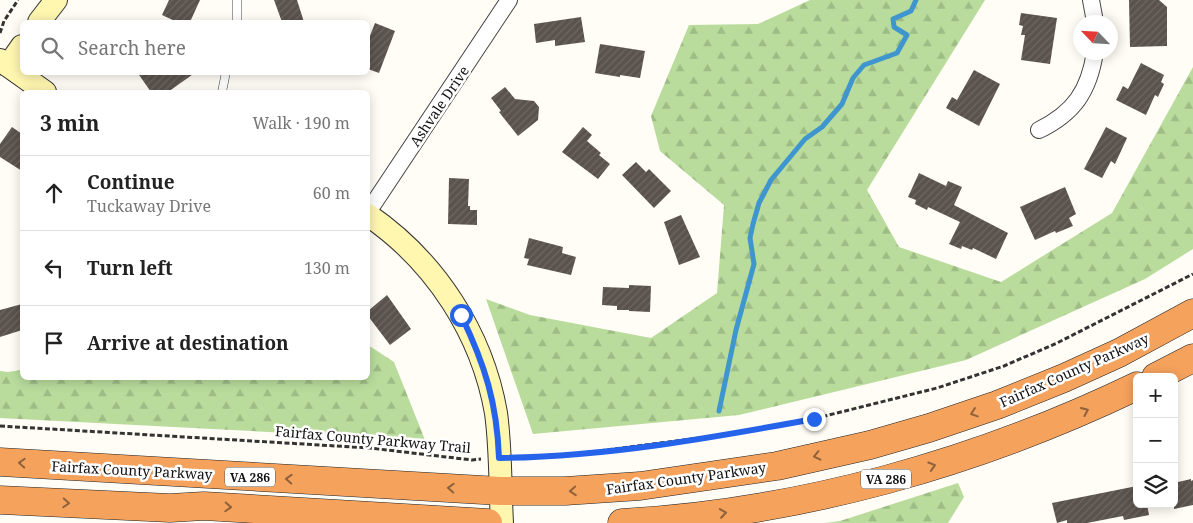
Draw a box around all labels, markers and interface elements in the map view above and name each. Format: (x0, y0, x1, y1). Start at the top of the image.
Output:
north arrow (1073, 15, 1118, 60)
search box (20, 20, 370, 75)
icon: search (38, 34, 66, 62)
text: Search here (78, 35, 186, 61)
street label: Ashvale Drive (405, 62, 473, 150)
text: 3 min (40, 109, 99, 137)
text: Walk · 190 m (253, 112, 350, 134)
text: Continue (87, 169, 175, 195)
icon: ahead (40, 179, 68, 207)
text: 60 m (313, 182, 350, 204)
text: Tuckaway Drive (87, 195, 211, 217)
icon: left (40, 254, 68, 282)
text: Turn left (87, 255, 173, 281)
text: 130 m (304, 257, 350, 279)
route start (450, 304, 473, 327)
icon: arrive (40, 329, 68, 357)
street label: Fairfax County Parkway (996, 329, 1152, 411)
text: Arrive at destination (87, 330, 289, 356)
map controls (1133, 373, 1178, 508)
button: + (1133, 373, 1178, 418)
one-way arrow (1080, 406, 1089, 417)
one-way arrow (970, 407, 978, 417)
route end (803, 408, 826, 431)
button: − (1133, 418, 1178, 463)
street label: Fairfax County Parkway Trail (274, 421, 472, 457)
one-way arrow (813, 451, 822, 461)
street label: Fairfax County Parkway (51, 456, 213, 484)
street label: Fairfax County Parkway (605, 457, 767, 499)
one-way arrow (18, 458, 26, 469)
one-way arrow (928, 462, 936, 472)
button: layers (1133, 463, 1178, 508)
road number: VA 286 (225, 468, 275, 487)
road number: VA 286 (861, 469, 911, 488)
one-way arrow (285, 474, 293, 485)
one-way arrow (447, 483, 455, 494)
one-way arrow (569, 485, 577, 496)
one-way arrow (62, 498, 70, 509)
one-way arrow (225, 501, 233, 512)
one-way arrow (718, 508, 727, 518)

